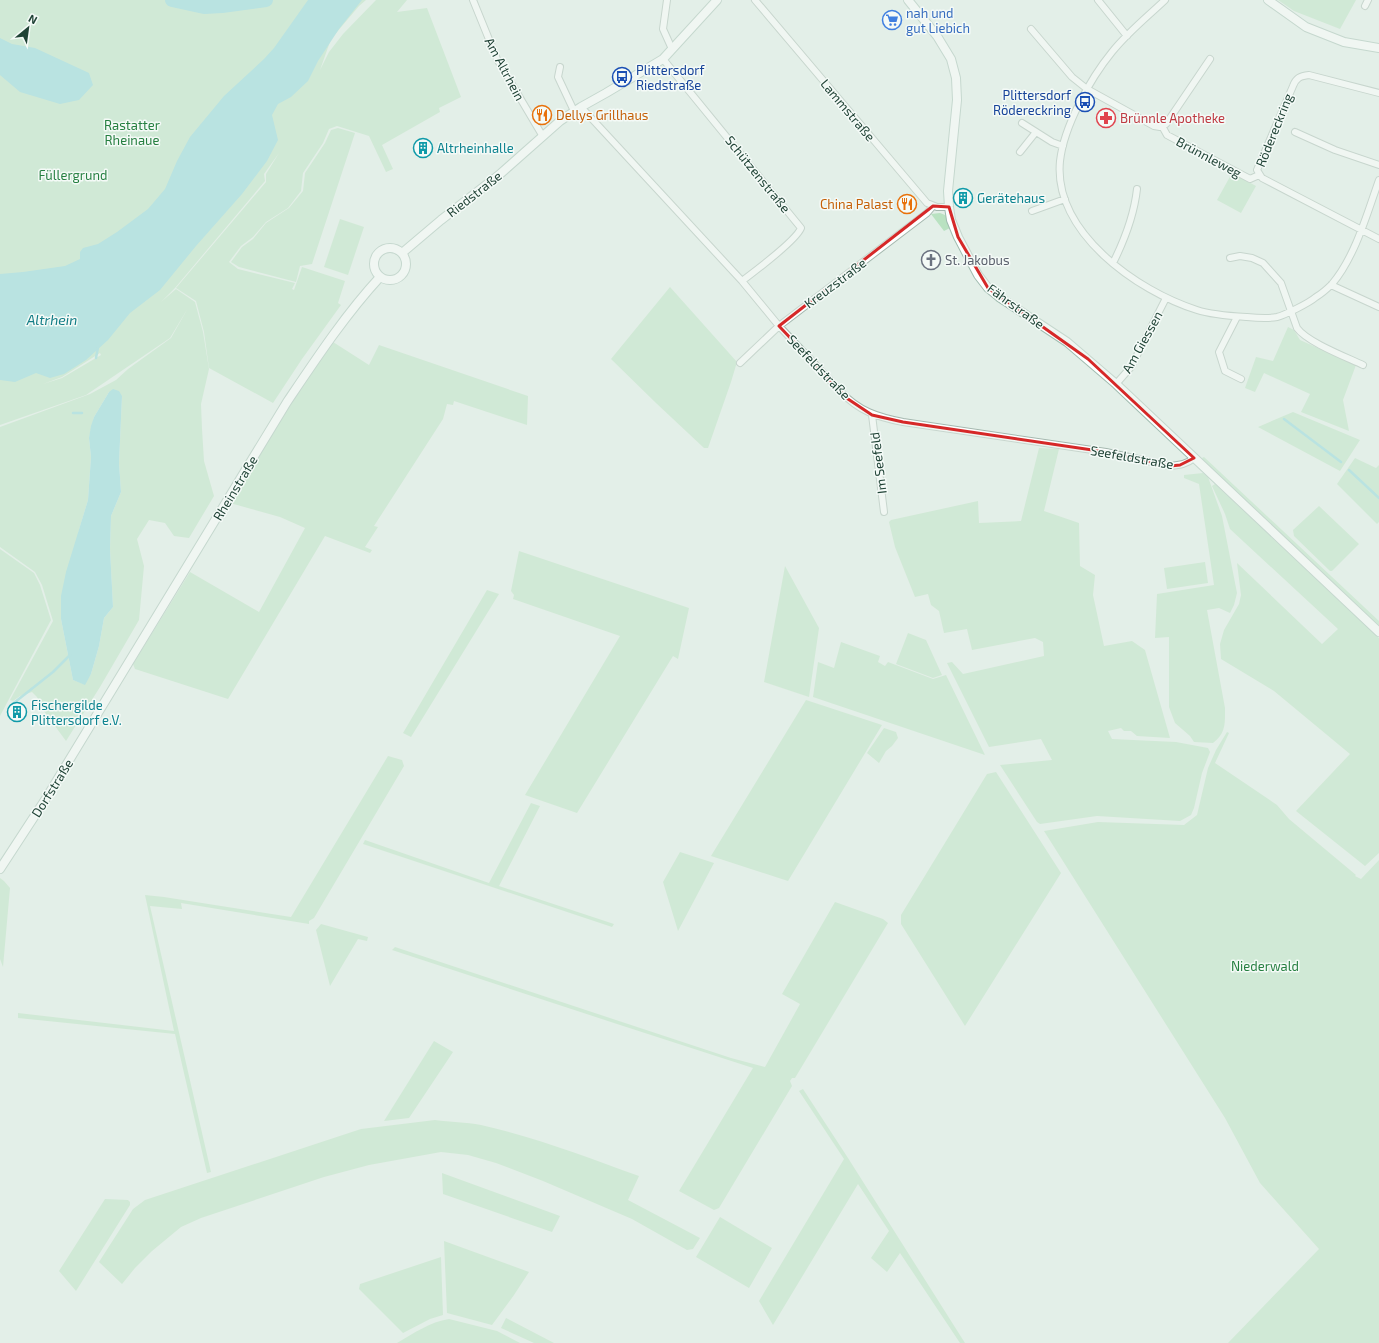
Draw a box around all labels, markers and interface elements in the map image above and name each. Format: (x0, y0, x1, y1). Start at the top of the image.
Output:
place label: nah und gut Liebich (906, 5, 970, 36)
north arrow (8, 8, 48, 48)
supermarket icon: nah und gut Liebich (881, 9, 903, 31)
text: N (26, 11, 40, 26)
street label: Am Altrhein (482, 35, 528, 103)
place label: Plittersdorf Riedstraße (636, 62, 706, 93)
bus stop icon: Plittersdorf Riedstraße (611, 66, 633, 88)
street label: Lammstraße (817, 76, 879, 144)
place label: Plittersdorf Rödereckring (993, 87, 1072, 118)
bus stop icon: Plittersdorf Rödereckring (1074, 91, 1096, 113)
street label: Rödereckring (1252, 91, 1296, 169)
restaurant icon: Dellys Grillhaus (531, 104, 553, 126)
place label: Dellys Grillhaus (556, 107, 648, 123)
pharmacy icon: Brünnle Apotheke (1095, 107, 1117, 129)
place label: Brünnle Apotheke (1120, 110, 1225, 126)
park label: Rastatter Rheinaue (104, 117, 160, 148)
street label: Schützenstraße (722, 132, 794, 216)
street label: Brünnleweg (1174, 133, 1244, 181)
building icon: Altrheinhalle (412, 137, 434, 159)
place label: Altrheinhalle (437, 140, 514, 156)
park label: Füllergrund (39, 167, 107, 183)
street label: Riedstraße (443, 168, 505, 220)
building icon: Gerätehaus (952, 187, 974, 209)
place label: Gerätehaus (977, 190, 1045, 206)
restaurant icon: China Palast (896, 193, 918, 215)
place label: China Palast (820, 196, 893, 212)
church icon: St. Jakobus (920, 249, 942, 271)
place label: St. Jakobus (945, 252, 1010, 268)
street label: Kreuzstraße (801, 255, 869, 311)
street label: Fährstraße (984, 280, 1048, 332)
street label: Am Giessen (1118, 308, 1166, 376)
water label: Altrhein (26, 311, 77, 328)
street label: Seefeldstraße (784, 331, 854, 403)
street label: Im Seefeld (866, 431, 890, 495)
street label: Seefeldstraße (1089, 442, 1175, 472)
street label: Rheinstraße (209, 453, 261, 523)
place label: Fischergilde Plittersdorf e.V. (31, 697, 122, 728)
building icon: Fischergilde Plittersdorf e.V. (6, 701, 28, 723)
street label: Dorfstraße (28, 756, 76, 820)
park label: Niederwald (1231, 958, 1299, 974)

